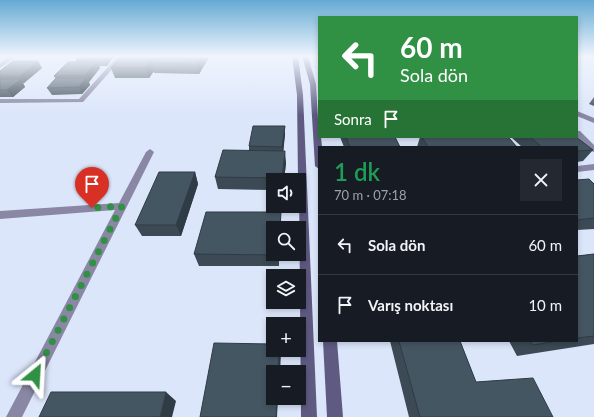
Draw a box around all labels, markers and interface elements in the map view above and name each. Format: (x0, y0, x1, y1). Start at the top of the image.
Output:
text: 60 m (400, 30, 463, 64)
icon: left (334, 32, 386, 84)
text: Sola dön (400, 64, 468, 86)
icon: arrive (380, 108, 402, 130)
text: Sonra (334, 110, 372, 128)
text: 1 dk (334, 157, 380, 186)
button: close (520, 159, 562, 201)
pin (75, 167, 109, 208)
icon: arrive (81, 173, 103, 195)
map controls (266, 173, 306, 405)
button: sound (266, 173, 306, 213)
text: 70 m · 07:18 (334, 187, 407, 203)
button: search (266, 221, 306, 261)
icon: left (334, 234, 356, 256)
text: Sola dön (368, 236, 425, 254)
text: 60 m (528, 236, 562, 254)
button: layers (266, 269, 306, 309)
icon: arrive (334, 294, 356, 316)
text: Varış noktası (368, 296, 453, 314)
text: 10 m (528, 296, 562, 314)
button: + (266, 317, 306, 357)
position arrow (14, 354, 56, 396)
button: − (266, 365, 306, 405)

